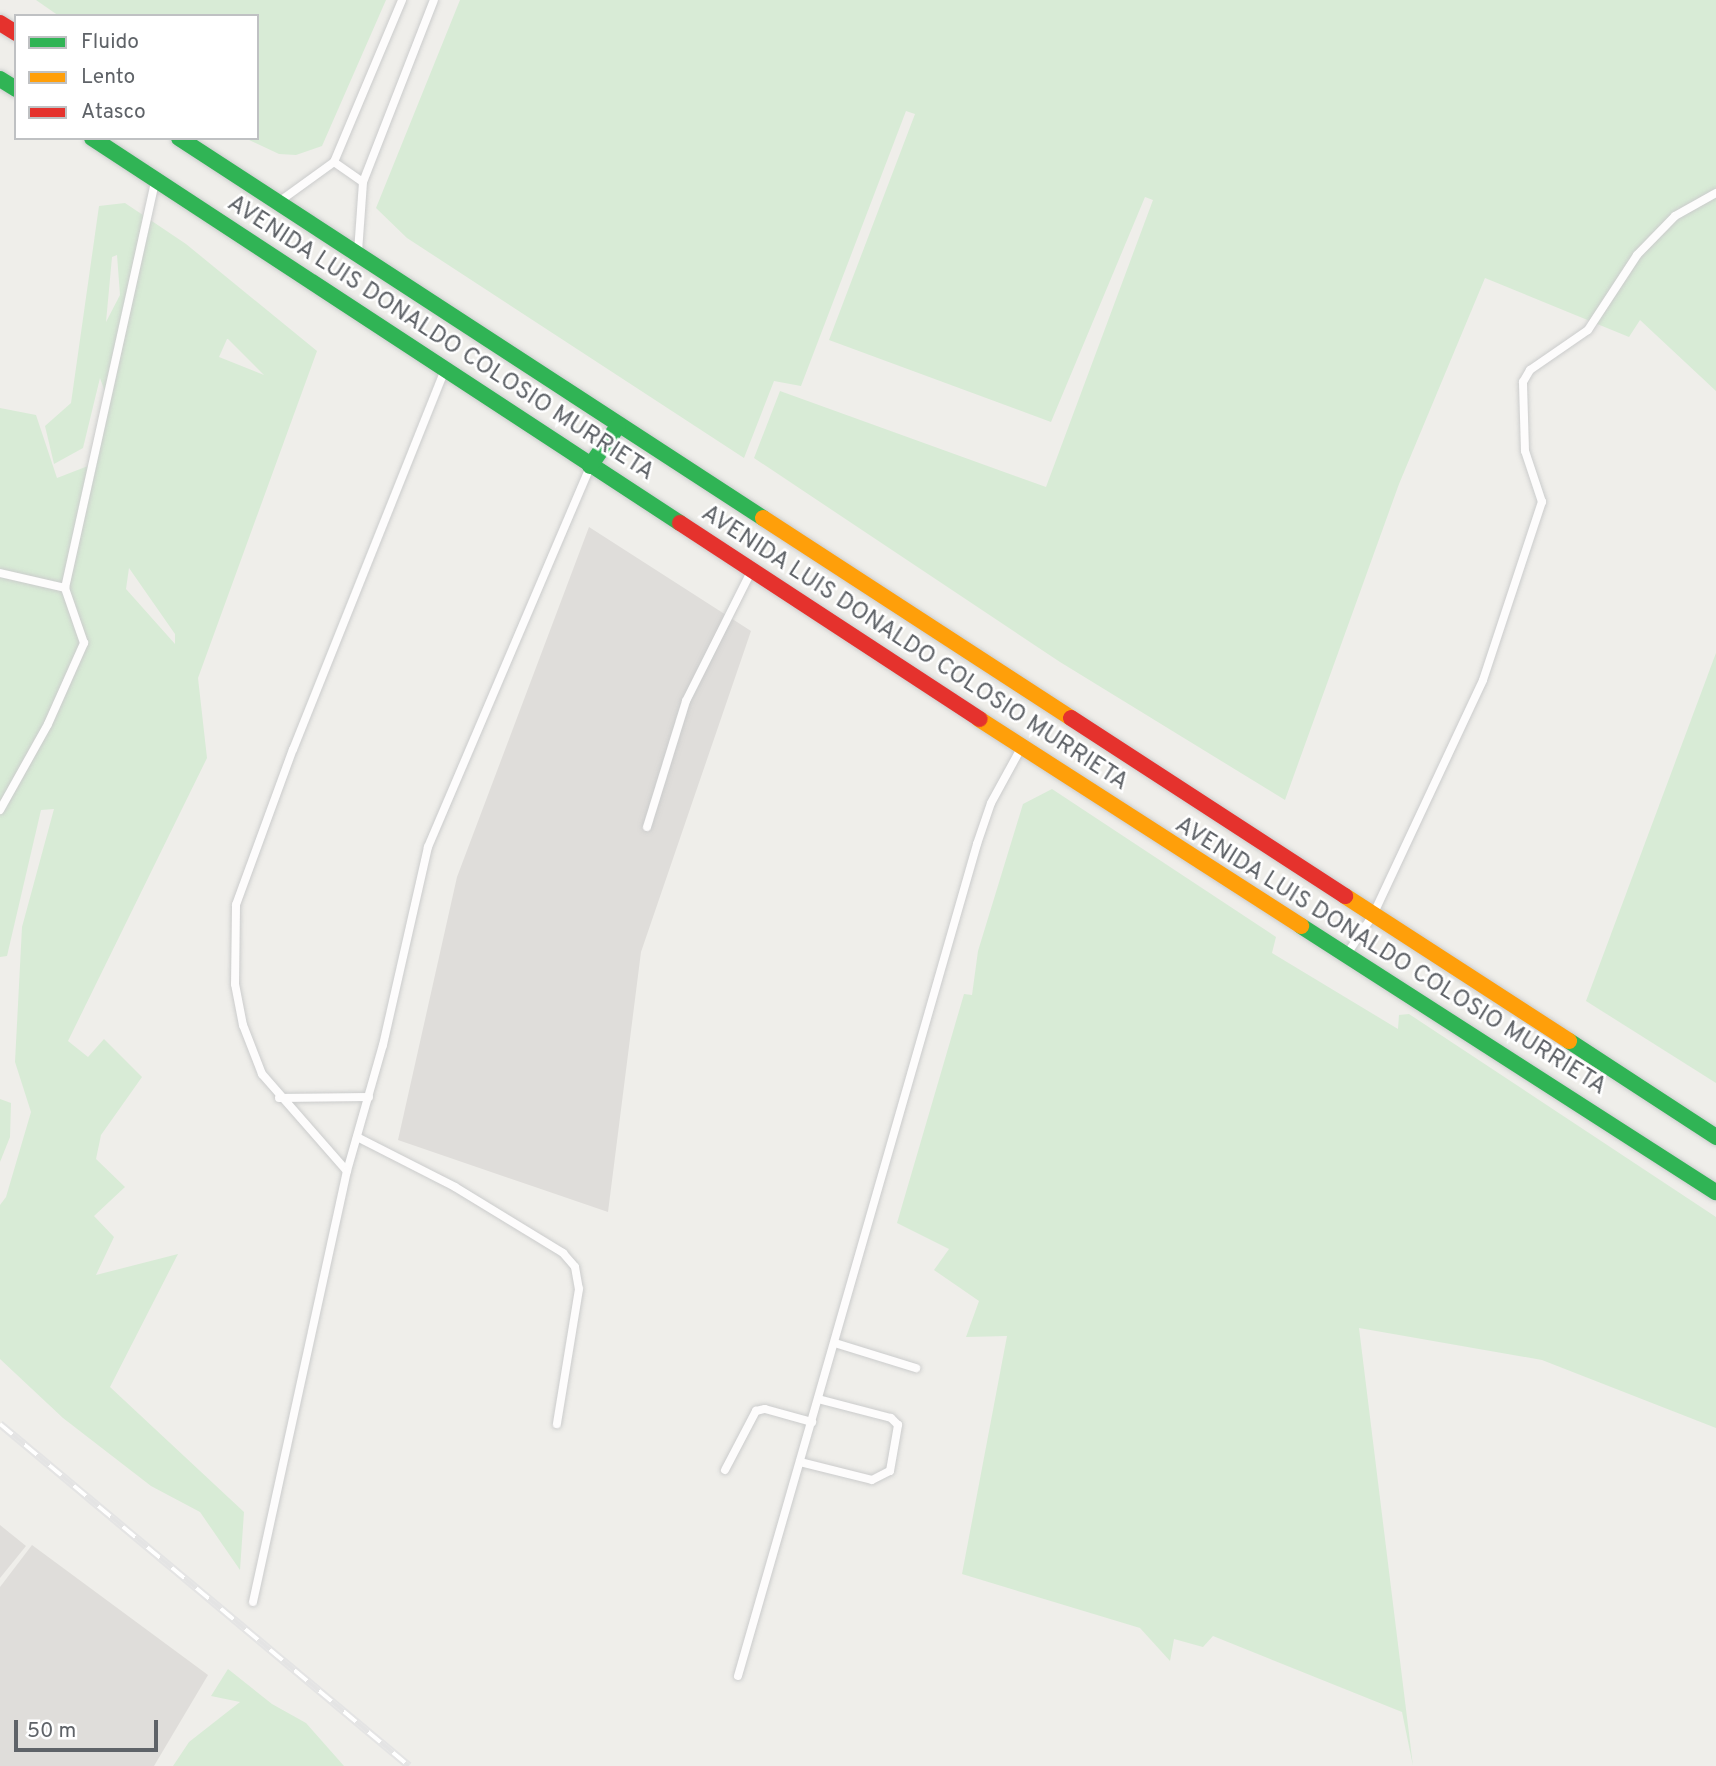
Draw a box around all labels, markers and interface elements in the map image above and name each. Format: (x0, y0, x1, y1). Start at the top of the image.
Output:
legend (14, 14, 259, 140)
text: Fluido (81, 29, 139, 56)
text: Lento (81, 64, 135, 91)
text: Atasco (81, 99, 146, 126)
street label: AVENIDA LUIS DONALDO COLOSIO MURRIETA (221, 190, 659, 488)
street label: AVENIDA LUIS DONALDO COLOSIO MURRIETA (695, 500, 1133, 798)
street label: AVENIDA LUIS DONALDO COLOSIO MURRIETA (1169, 811, 1611, 1103)
scale bar (18, 1706, 161, 1750)
text: 50 m (27, 1718, 76, 1745)

